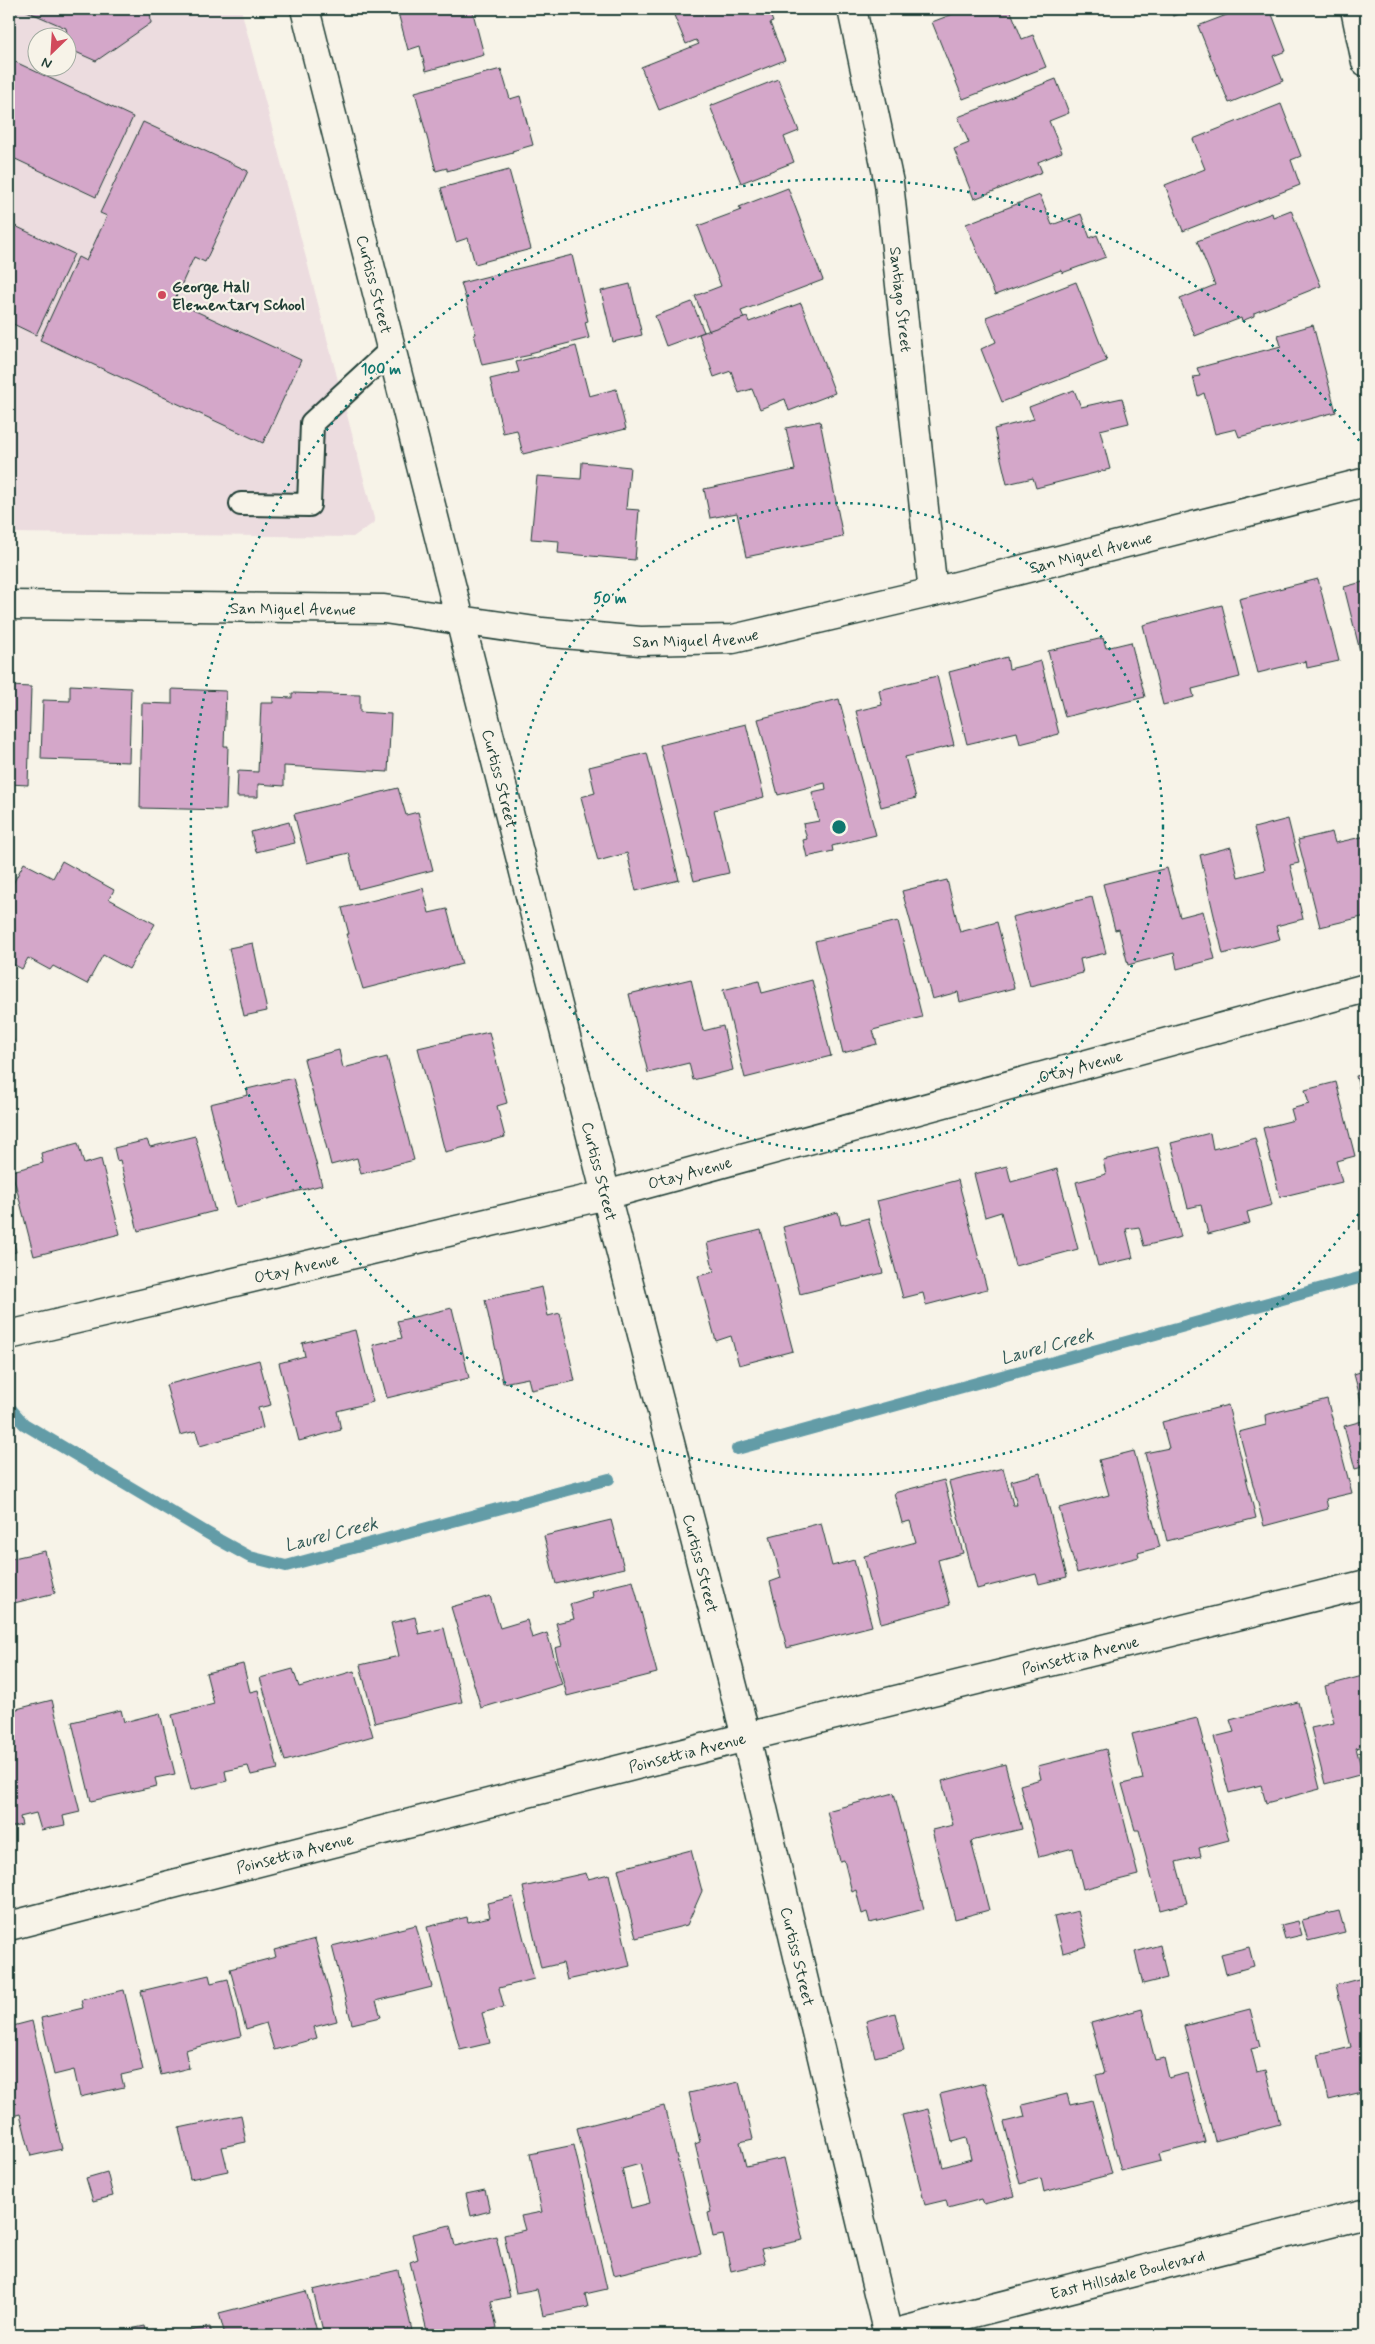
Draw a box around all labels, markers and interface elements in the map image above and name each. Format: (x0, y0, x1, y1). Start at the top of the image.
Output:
north arrow (28, 28, 78, 78)
text: N (39, 53, 55, 73)
street label: Curtiss Street (351, 233, 396, 337)
street label: Santiago Street (884, 246, 916, 353)
place label: George Hall Elementary School (172, 277, 305, 316)
marker: George Hall Elementary School (156, 289, 168, 301)
text: 100 m (361, 360, 401, 380)
street label: San Miguel Avenue (1027, 528, 1154, 579)
text: 50 m (593, 589, 627, 609)
street label: San Miguel Avenue (230, 598, 356, 621)
street label: San Miguel Avenue (632, 624, 761, 653)
street label: Curtiss Street (476, 727, 522, 831)
centre of rings (830, 818, 848, 836)
street label: Otay Avenue (1036, 1046, 1126, 1089)
street label: Curtiss Street (576, 1120, 621, 1224)
street label: Otay Avenue (646, 1152, 735, 1195)
street label: Otay Avenue (252, 1249, 341, 1289)
water label: Laurel Creek (998, 1323, 1097, 1371)
water label: Laurel Creek (282, 1512, 381, 1558)
street label: Curtiss Street (677, 1512, 723, 1616)
street label: Poinsettia Avenue (1020, 1631, 1142, 1681)
street label: Poinsettia Avenue (627, 1728, 749, 1779)
street label: Poinsettia Avenue (234, 1829, 356, 1879)
street label: Curtiss Street (775, 1905, 819, 2009)
street label: East Hillsdale Boulevard (1048, 2246, 1207, 2305)

